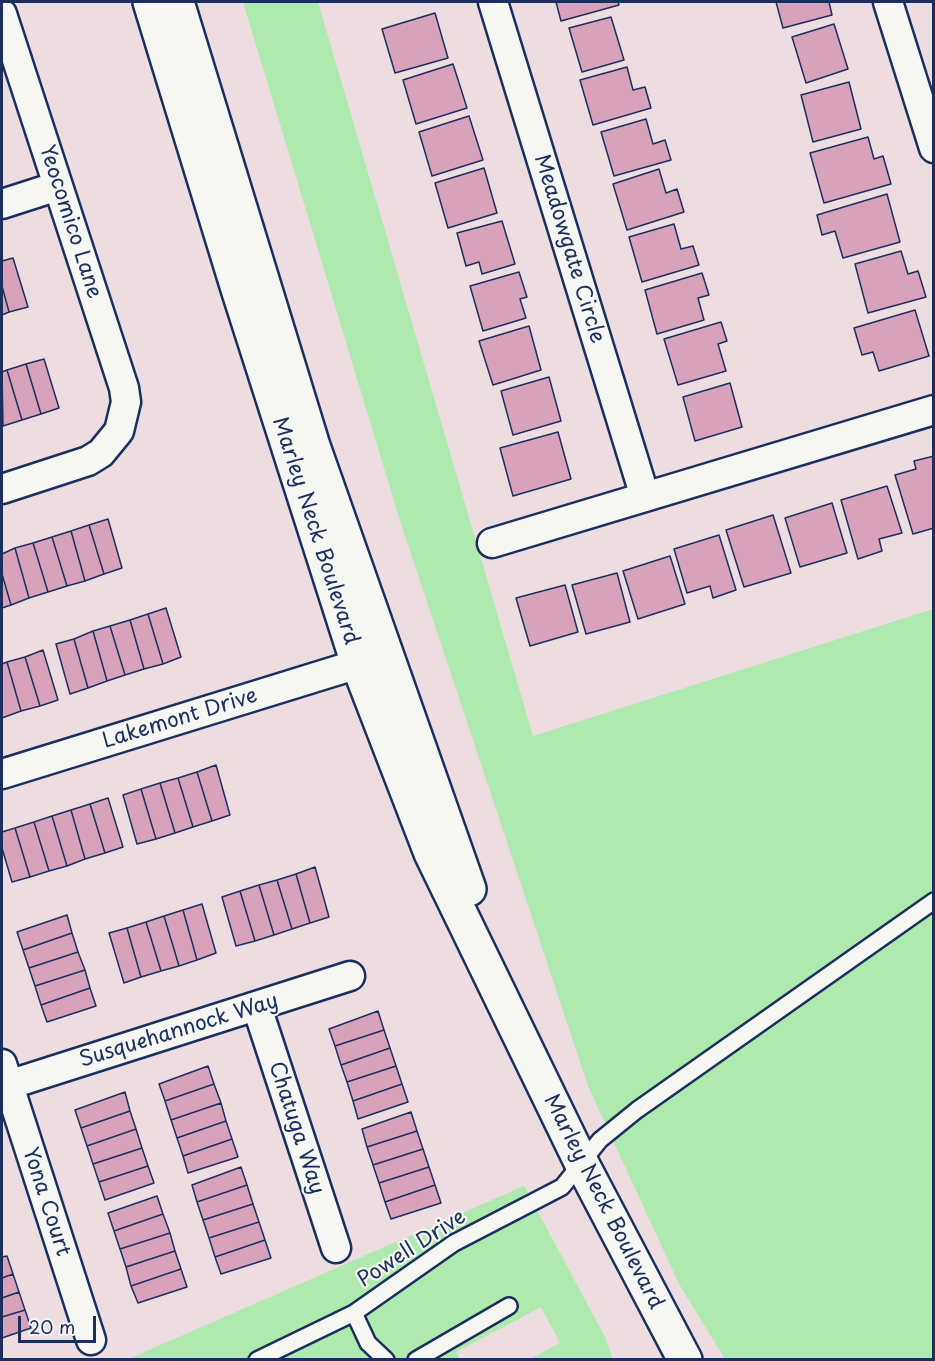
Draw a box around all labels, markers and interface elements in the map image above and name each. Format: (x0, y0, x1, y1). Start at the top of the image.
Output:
street label: Yeocomico Lane (33, 142, 107, 302)
street label: Meadowgate Circle (528, 152, 610, 346)
street label: Marley Neck Boulevard (266, 414, 364, 648)
street label: Lakemont Drive (100, 684, 260, 754)
street label: Susquehannock Way (76, 989, 282, 1073)
street label: Chatuga Way (263, 1058, 329, 1198)
street label: Marley Neck Boulevard (538, 1090, 668, 1314)
street label: Yona Court (17, 1145, 75, 1259)
street label: Powell Drive (353, 1205, 471, 1293)
scale bar (21, 1304, 99, 1342)
text: 20 m (29, 1313, 75, 1340)

